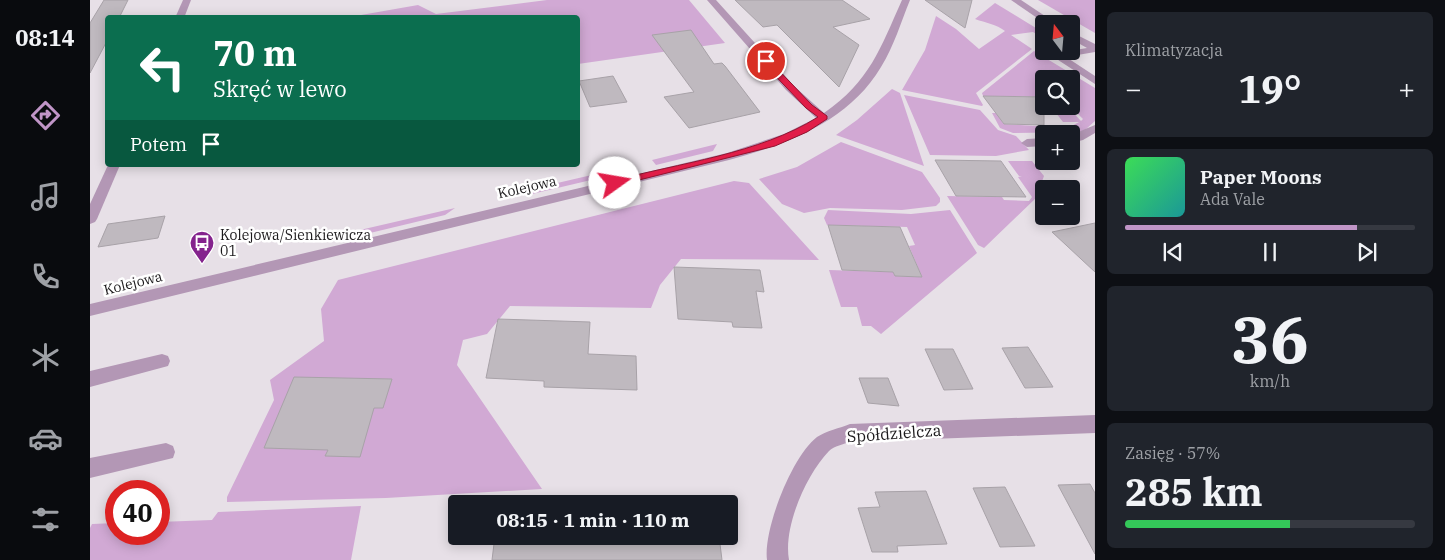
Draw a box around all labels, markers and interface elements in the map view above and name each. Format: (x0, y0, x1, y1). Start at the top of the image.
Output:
north arrow (1035, 15, 1080, 60)
map controls (1035, 15, 1080, 225)
text: 08:14 (15, 23, 75, 52)
text: 70 m (213, 30, 297, 76)
icon: left (130, 35, 195, 100)
pin (745, 40, 787, 82)
text: Klimatyzacja (1125, 40, 1223, 60)
icon: arrive (752, 47, 780, 75)
text: 19° (1238, 64, 1302, 113)
button: search (1035, 70, 1080, 115)
text: − (1125, 70, 1142, 107)
text: + (1398, 70, 1415, 107)
text: Skręć w lewo (213, 74, 347, 103)
icon: directions (28, 98, 63, 133)
button: + (1035, 125, 1080, 170)
icon: arrive (197, 130, 225, 158)
text: Potem (130, 132, 187, 156)
position arrow (588, 156, 640, 208)
text: Paper Moons (1200, 165, 1322, 189)
street label: Kolejowa (496, 171, 558, 202)
icon: music (28, 179, 63, 214)
button: − (1035, 180, 1080, 225)
text: Ada Vale (1200, 189, 1265, 209)
place label: Kolejowa/Sienkiewicza 01 (220, 226, 371, 260)
bus stop icon: Kolejowa/Sienkiewicza 01 (189, 230, 215, 264)
icon: previous (1159, 238, 1187, 266)
icon: pause (1256, 238, 1284, 266)
icon: next (1353, 238, 1381, 266)
icon: phone (28, 259, 63, 294)
street label: Kolejowa (102, 267, 164, 299)
text: 36 (1231, 296, 1309, 381)
icon: climate (28, 340, 63, 375)
text: km/h (1250, 371, 1290, 391)
street label: Spółdzielcza (846, 420, 942, 446)
icon: car (28, 421, 63, 456)
text: Zasięg · 57% (1125, 443, 1220, 463)
text: 285 km (1125, 467, 1263, 516)
speed limit sign: 40 (105, 480, 170, 545)
icon: filters (28, 502, 63, 537)
text: 08:15 · 1 min · 110 m (497, 508, 689, 532)

